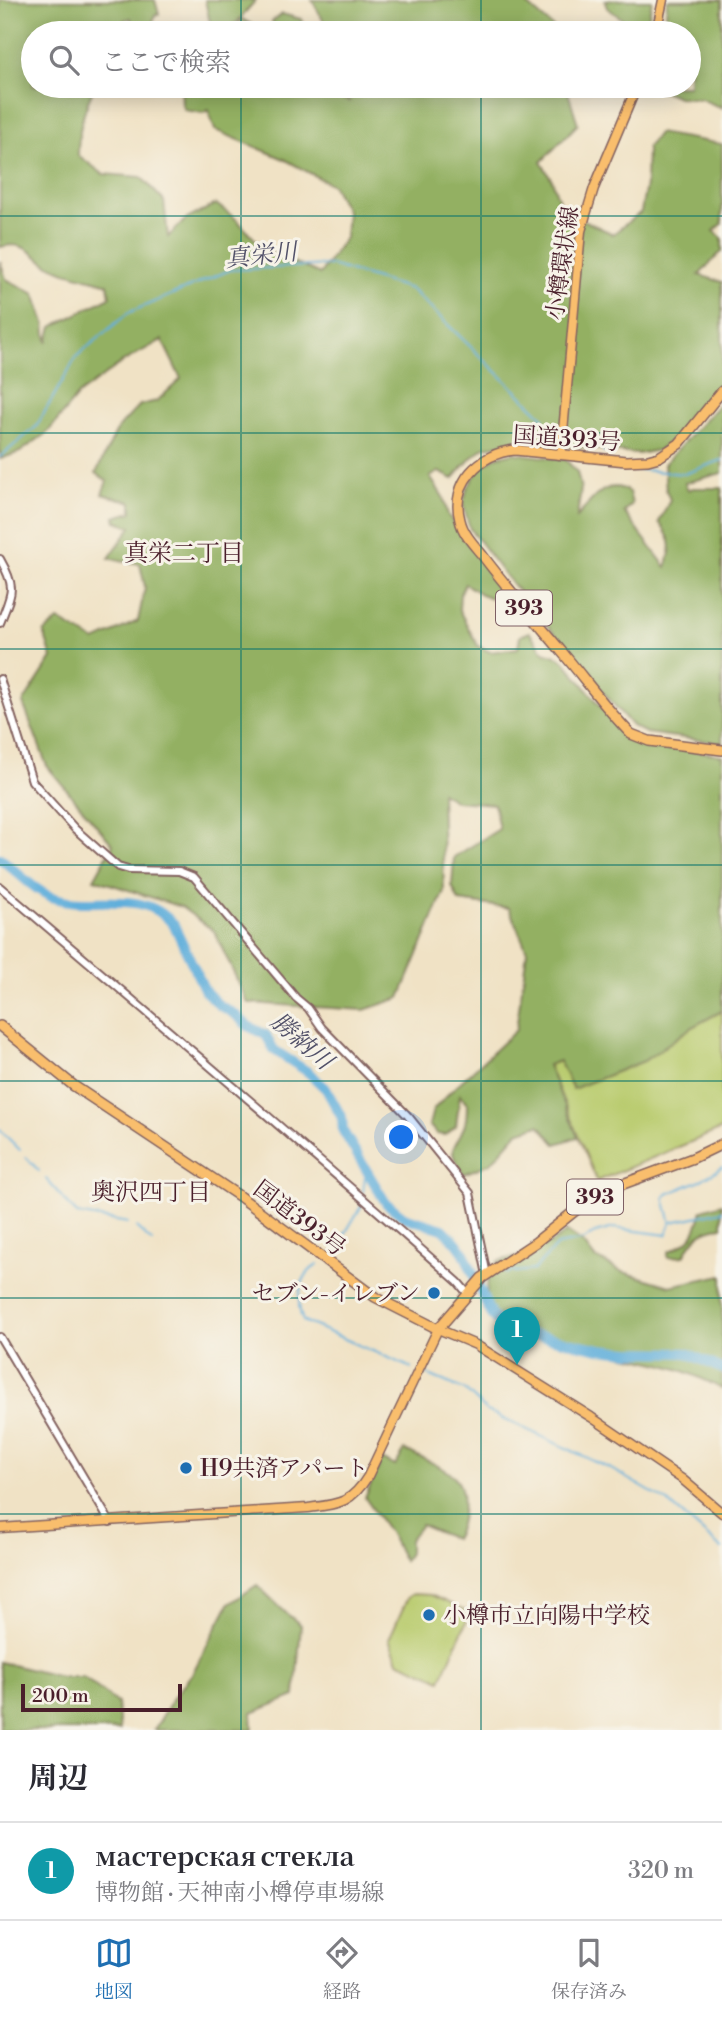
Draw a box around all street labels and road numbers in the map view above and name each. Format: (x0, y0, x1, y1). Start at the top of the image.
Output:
street label: 小樽環状線 (541, 204, 585, 322)
street label: 国道393号 (512, 421, 622, 457)
road number: 393 (496, 590, 552, 626)
street label: 国道393号 (248, 1175, 351, 1263)
road number: 393 (567, 1180, 623, 1214)

